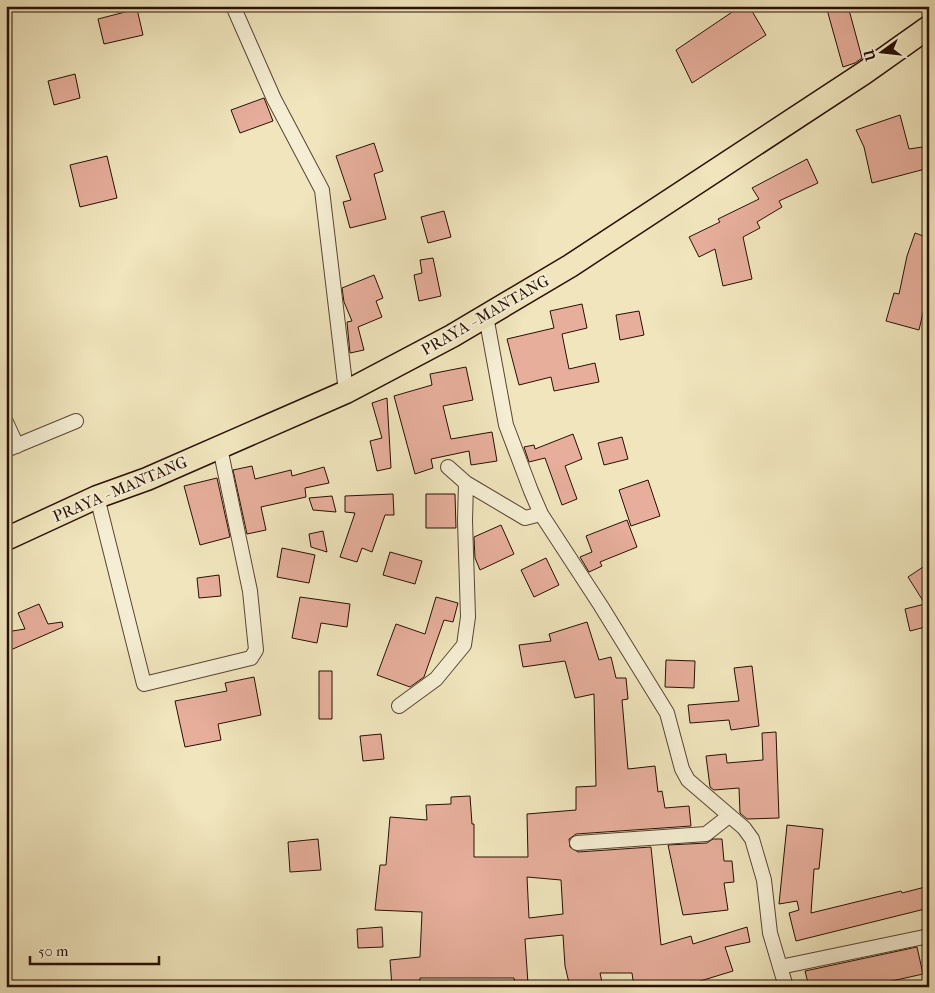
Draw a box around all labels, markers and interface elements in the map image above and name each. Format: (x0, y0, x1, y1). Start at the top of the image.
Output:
north arrow (858, 28, 908, 78)
text: U (860, 48, 880, 64)
street label: PRAYA - MANTANG (418, 271, 552, 359)
street label: PRAYA - MANTANG (50, 452, 190, 526)
scale bar (30, 933, 159, 965)
text: 50 m (38, 942, 69, 960)

